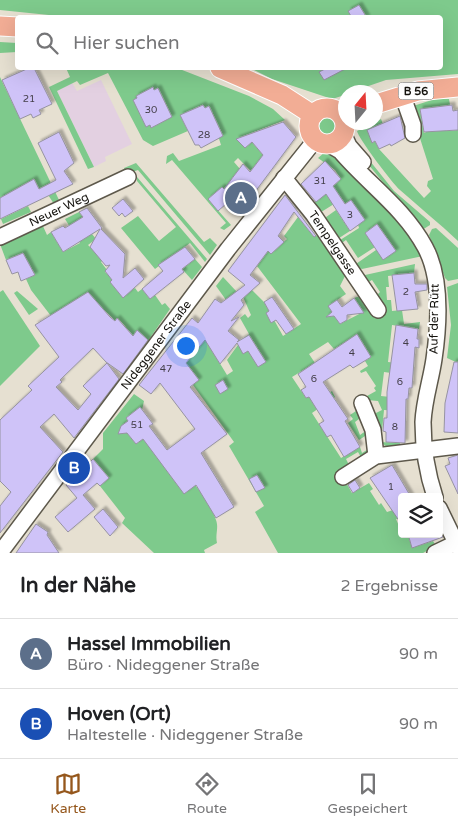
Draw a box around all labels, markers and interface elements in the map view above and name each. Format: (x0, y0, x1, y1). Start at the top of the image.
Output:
search box (15, 15, 443, 70)
icon: search (33, 29, 61, 57)
text: Hier suchen (73, 32, 180, 54)
road number: B 56 (398, 82, 434, 100)
north arrow (338, 85, 383, 130)
house number: 21 (23, 93, 35, 105)
house number: 30 (145, 104, 157, 116)
house number: 28 (198, 129, 210, 141)
house number: 31 (314, 175, 326, 187)
pin: A (225, 179, 257, 217)
street label: Neuer Weg (27, 189, 91, 229)
street label: Tempelgasse (306, 208, 359, 278)
house number: 3 (347, 209, 353, 221)
street label: Auf der Rütt (426, 283, 442, 355)
house number: 2 (403, 286, 409, 298)
street label: Nideggener Straße (118, 297, 194, 392)
your location (173, 333, 199, 359)
house number: 4 (403, 337, 409, 349)
house number: 4 (349, 347, 355, 359)
house number: 47 (160, 363, 172, 375)
house number: 6 (311, 373, 317, 385)
house number: 6 (397, 376, 403, 388)
house number: 51 (131, 419, 143, 431)
house number: 8 (392, 421, 398, 433)
pin: B (58, 449, 90, 487)
house number: 1 (388, 481, 394, 493)
map controls (398, 493, 443, 538)
button: layers (398, 493, 443, 538)
text: In der Nähe (20, 573, 136, 598)
text: 2 Ergebnisse (340, 576, 438, 596)
text: Hassel Immobilien (67, 633, 231, 655)
text: A (30, 644, 42, 664)
text: 90 m (399, 644, 438, 664)
text: Büro · Nideggener Straße (67, 655, 260, 675)
text: Hoven (Ort) (67, 703, 171, 725)
text: B (30, 714, 42, 734)
text: 90 m (399, 714, 438, 734)
text: Haltestelle · Nideggener Straße (67, 725, 303, 745)
tab: Karte (50, 770, 86, 817)
tab: Route (187, 770, 227, 817)
tab: Gespeichert (328, 770, 408, 817)

